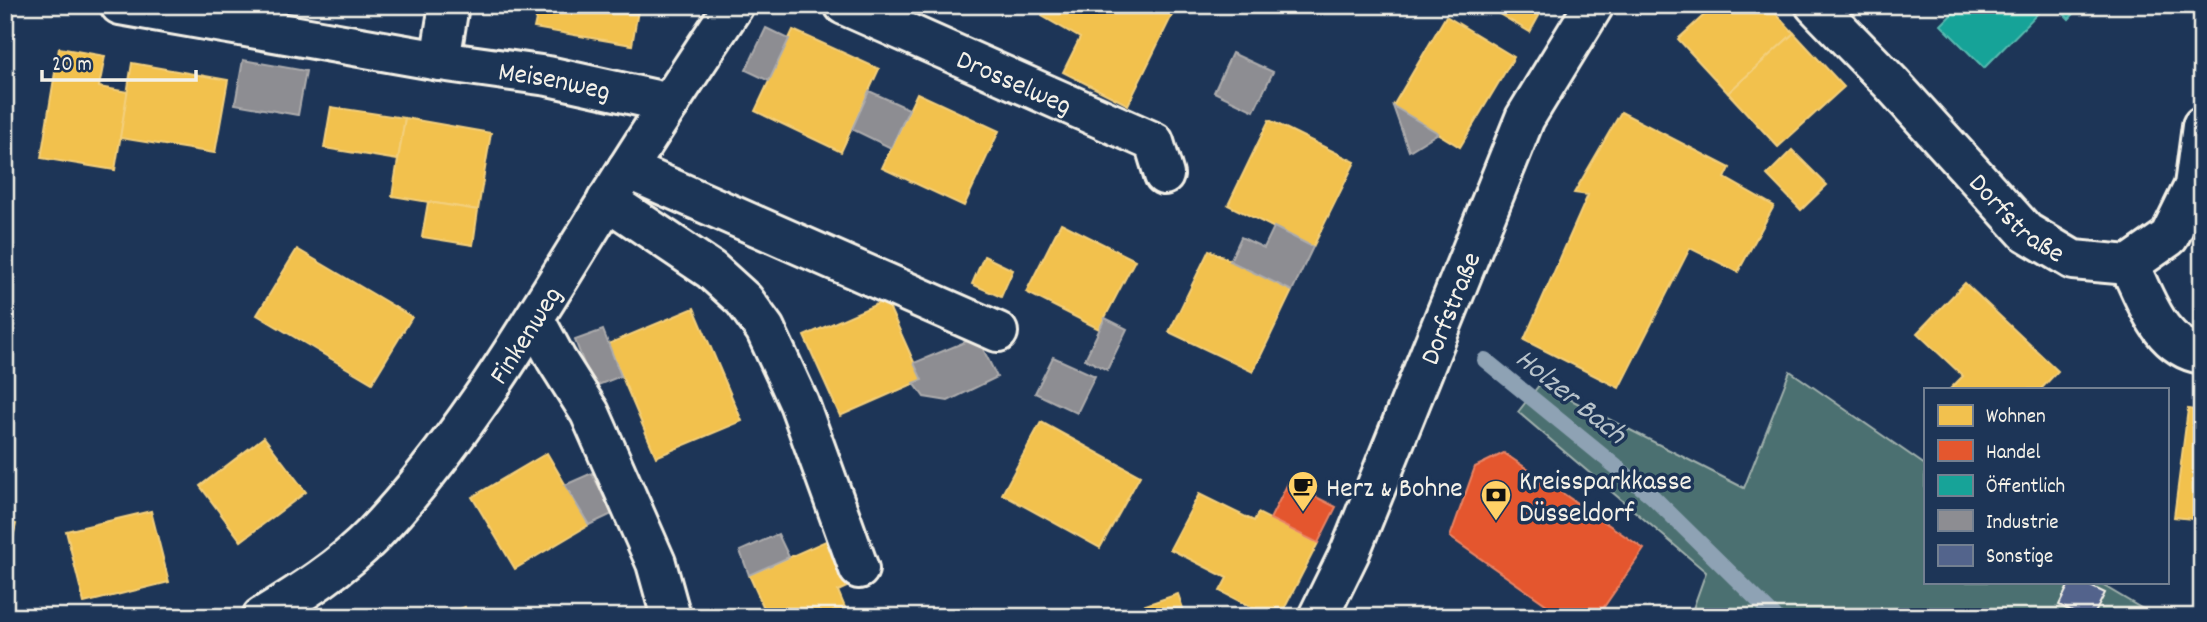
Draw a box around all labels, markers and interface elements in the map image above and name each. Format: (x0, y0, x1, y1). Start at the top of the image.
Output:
scale bar (42, 38, 196, 82)
street label: Drosselweg (949, 42, 1077, 128)
text: 20 m (52, 51, 92, 81)
street label: Meisenweg (495, 54, 614, 114)
street label: Dorfstraße (1957, 166, 2071, 276)
street label: Dorfstraße (1412, 247, 1494, 372)
street label: Finkenweg (482, 280, 575, 394)
water label: Holzer Bach (1504, 340, 1635, 458)
legend (1924, 388, 2168, 584)
text: Wohnen (1986, 403, 2046, 433)
text: Handel (1986, 439, 2040, 469)
place label: Kreissparkkasse Düsseldorf (1519, 464, 1692, 536)
cafe icon: Herz & Bohne (1286, 469, 1320, 513)
place label: Herz & Bohne (1326, 471, 1463, 511)
text: Öffentlich (1986, 473, 2065, 503)
bank icon: Kreissparkkasse Düsseldorf (1479, 478, 1513, 522)
text: Industrie (1986, 509, 2059, 539)
text: Sonstige (1986, 543, 2053, 573)

